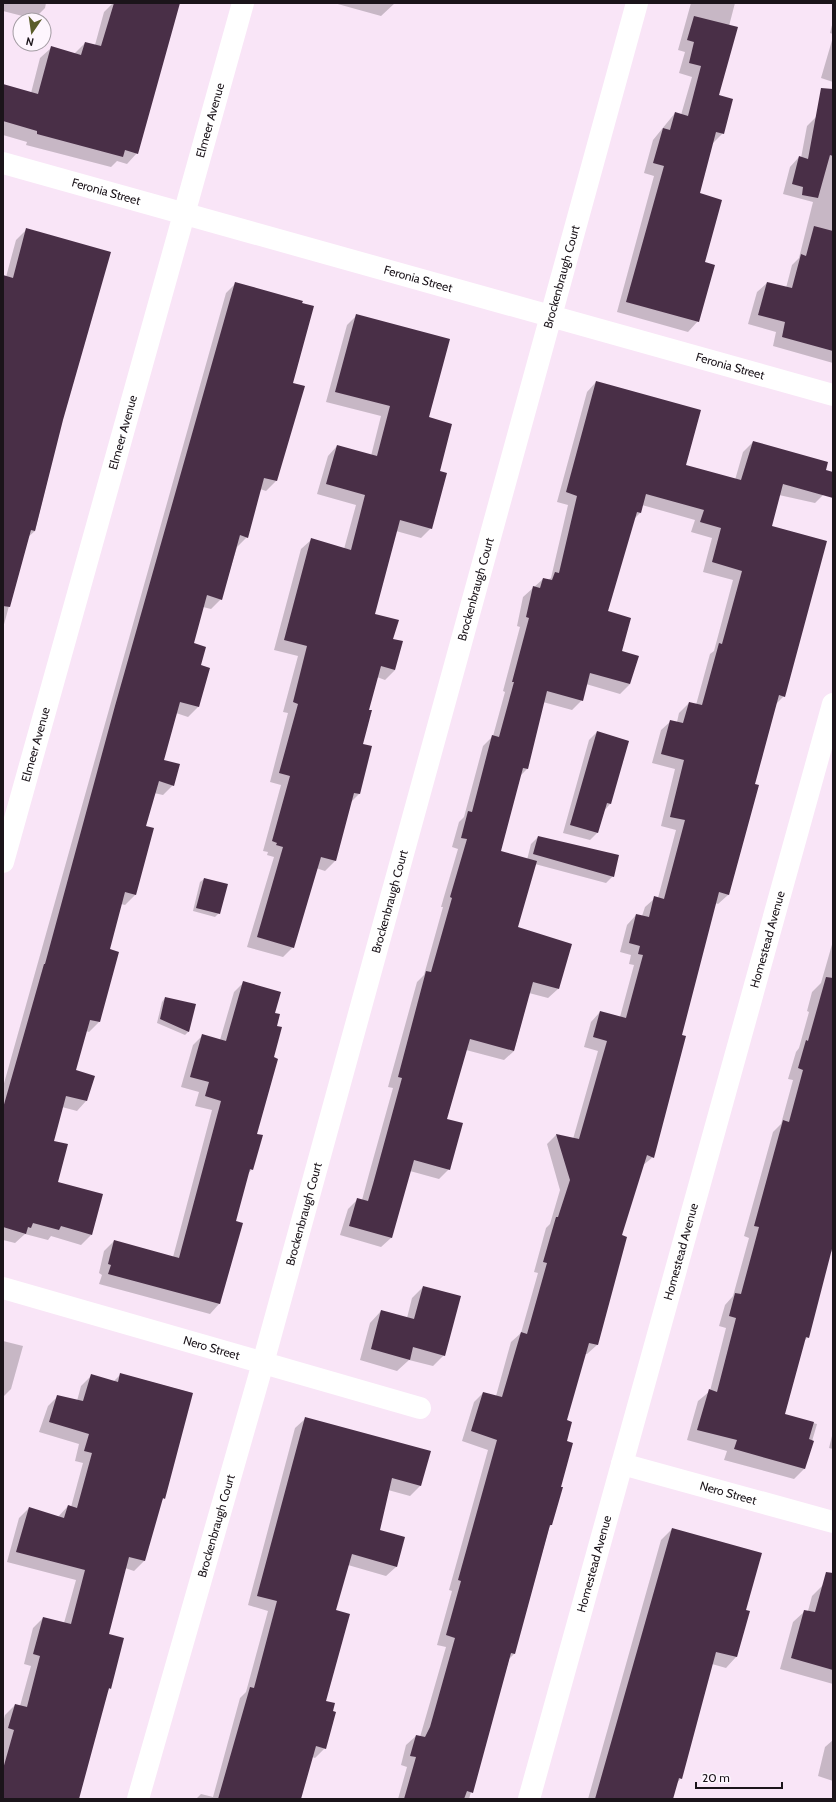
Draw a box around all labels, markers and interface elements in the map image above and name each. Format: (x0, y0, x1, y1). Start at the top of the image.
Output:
north arrow (12, 12, 52, 52)
text: N (24, 34, 35, 49)
street label: Elmeer Avenue (192, 81, 227, 159)
street label: Feronia Street (70, 175, 142, 208)
street label: Brockenbraugh Court (540, 223, 583, 330)
street label: Feronia Street (382, 262, 454, 295)
street label: Feronia Street (694, 349, 766, 383)
street label: Elmeer Avenue (105, 393, 140, 471)
street label: Brockenbraugh Court (454, 536, 497, 642)
street label: Elmeer Avenue (18, 705, 53, 783)
street label: Brockenbraugh Court (368, 848, 411, 955)
street label: Homestead Avenue (747, 889, 788, 990)
street label: Brockenbraugh Court (282, 1161, 325, 1267)
street label: Homestead Avenue (660, 1201, 701, 1302)
street label: Nero Street (182, 1332, 242, 1363)
street label: Brockenbraugh Court (194, 1473, 238, 1579)
street label: Nero Street (698, 1478, 758, 1508)
street label: Homestead Avenue (573, 1514, 614, 1614)
scale bar (696, 1764, 782, 1790)
text: 20 m (702, 1770, 730, 1785)

